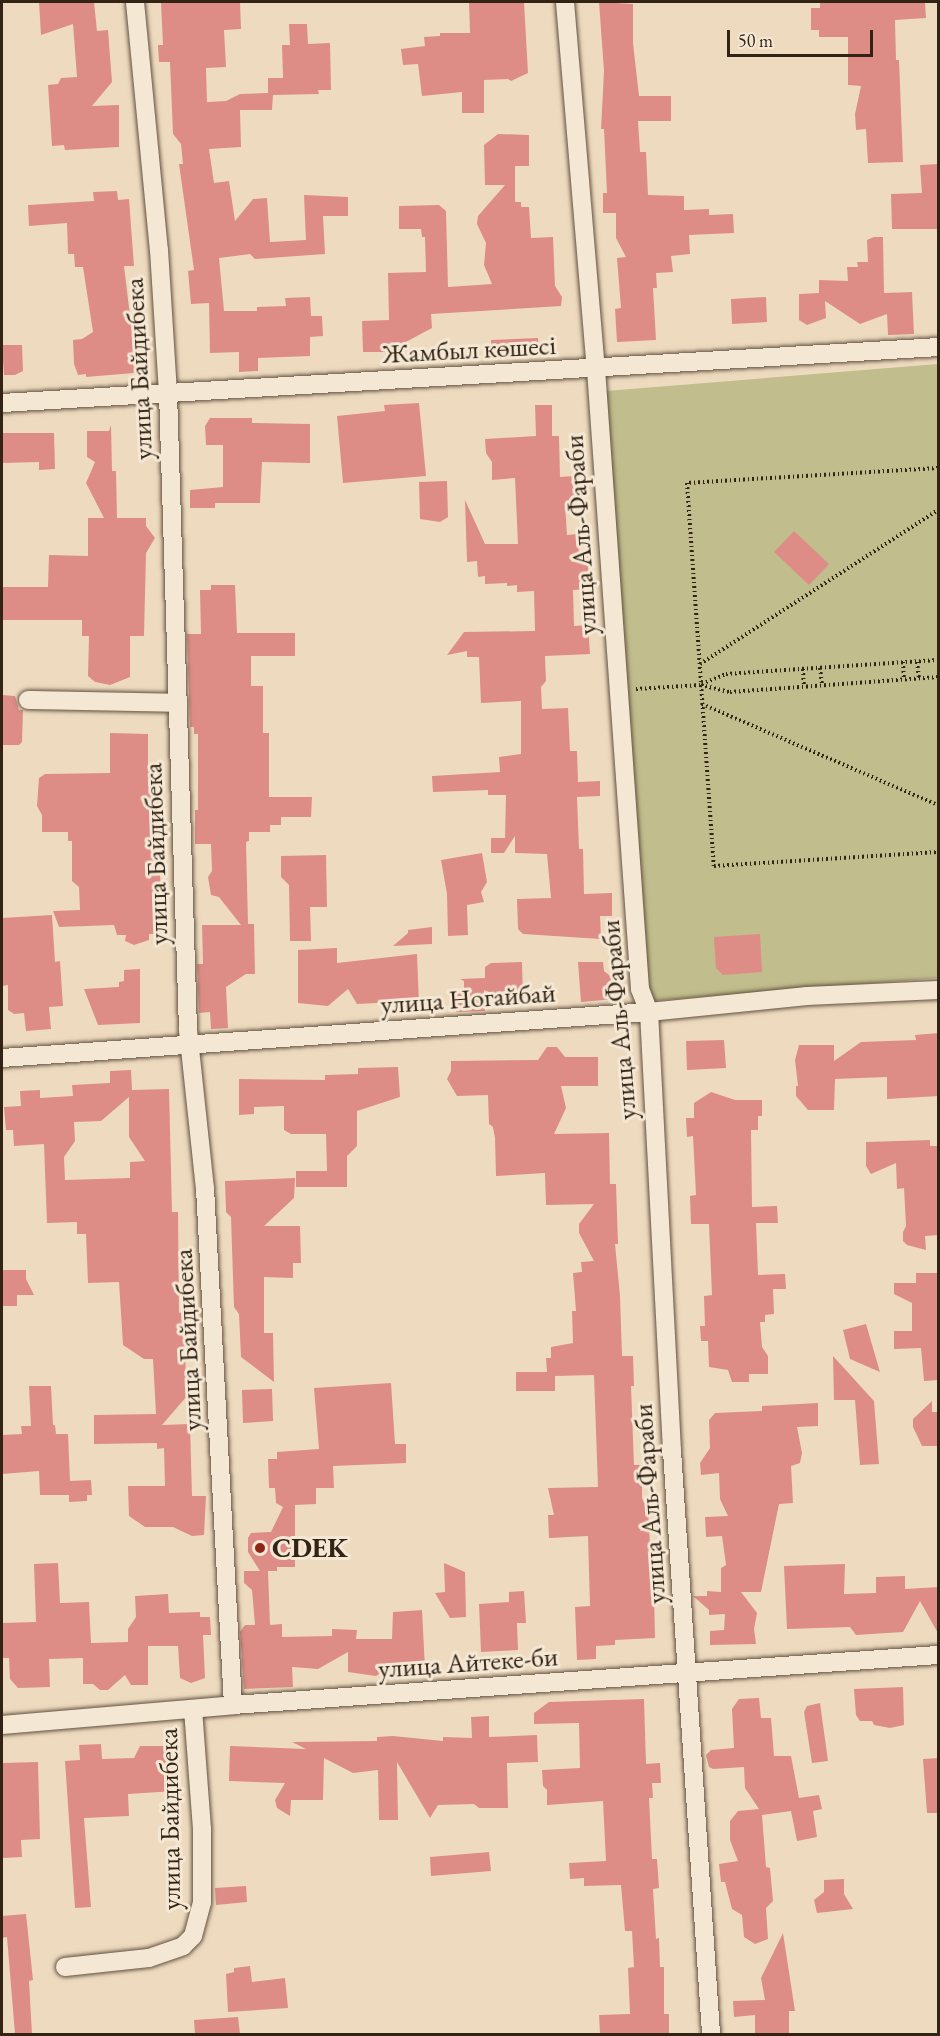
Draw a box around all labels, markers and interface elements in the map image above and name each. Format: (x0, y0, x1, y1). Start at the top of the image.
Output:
scale bar (730, 18, 876, 56)
text: 50 m (738, 29, 773, 52)
street label: улица Байдибека (117, 277, 159, 461)
street label: Жамбыл көшесі (381, 328, 557, 370)
street label: улица Аль-Фараби (557, 434, 603, 636)
street label: улица Байдибека (136, 762, 174, 946)
street label: улица Аль-Фараби (593, 919, 643, 1121)
street label: улица Ногайбай (379, 976, 557, 1020)
street label: улица Байдибека (166, 1248, 208, 1432)
street label: улица Аль-Фараби (626, 1403, 672, 1605)
place label: CDEK (272, 1532, 348, 1564)
marker: CDEK (253, 1541, 267, 1555)
street label: улица Айтеке-би (377, 1640, 559, 1684)
street label: улица Байдибека (151, 1728, 187, 1910)

